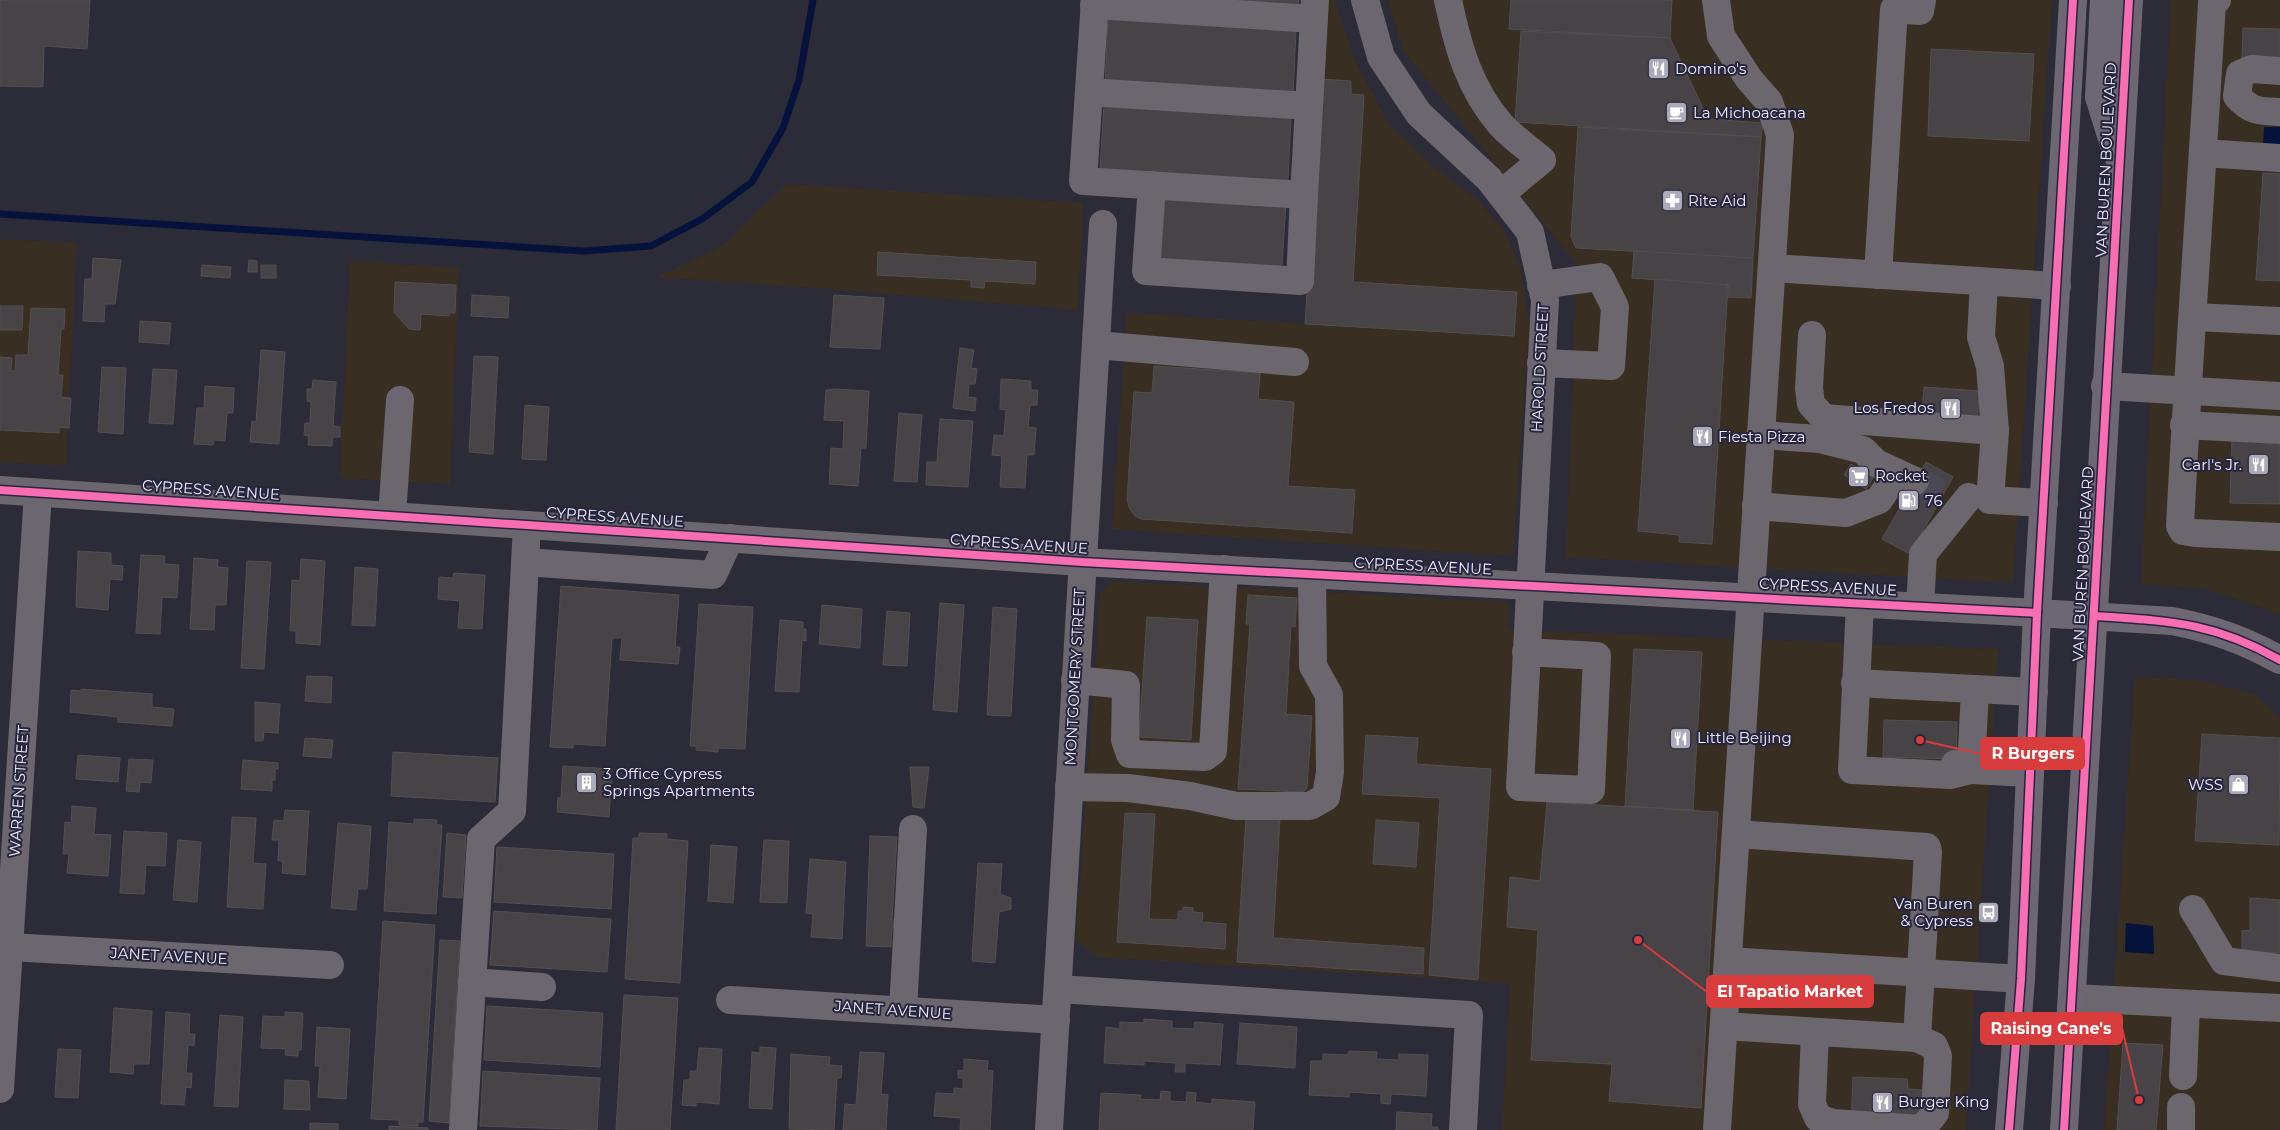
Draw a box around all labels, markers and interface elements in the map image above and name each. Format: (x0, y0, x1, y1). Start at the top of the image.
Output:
restaurant icon: Domino's (1647, 57, 1671, 81)
place label: Domino's (1675, 59, 1746, 78)
street label: VAN BUREN BOULEVARD (2091, 62, 2120, 258)
cafe icon: La Michoacana (1665, 101, 1689, 125)
place label: La Michoacana (1693, 103, 1806, 122)
pharmacy icon: Rite Aid (1660, 189, 1684, 213)
place label: Rite Aid (1688, 191, 1747, 210)
street label: HAROLD STREET (1527, 303, 1552, 433)
restaurant icon: Los Fredos (1938, 396, 1962, 420)
place label: Los Fredos (1854, 398, 1934, 417)
restaurant icon: Fiesta Pizza (1690, 425, 1714, 449)
place label: Fiesta Pizza (1718, 427, 1805, 446)
restaurant icon: Carl's Jr. (2246, 453, 2270, 477)
place label: Carl's Jr. (2182, 455, 2242, 474)
supermarket icon: Rocket (1847, 464, 1871, 488)
place label: Rocket (1875, 466, 1927, 485)
street label: VAN BUREN BOULEVARD (2068, 466, 2097, 662)
street label: CYPRESS AVENUE (141, 475, 281, 504)
fuel station icon: 76 (1897, 489, 1921, 513)
place label: 76 (1925, 491, 1943, 510)
street label: CYPRESS AVENUE (545, 502, 685, 531)
street label: CYPRESS AVENUE (949, 529, 1089, 558)
street label: CYPRESS AVENUE (1354, 552, 1493, 579)
street label: CYPRESS AVENUE (1759, 573, 1898, 600)
street label: MONTGOMERY STREET (1060, 587, 1089, 766)
street label: WARREN STREET (4, 724, 33, 857)
restaurant icon: Little Beijing (1669, 726, 1693, 750)
place label: Little Beijing (1697, 728, 1792, 747)
callout: R Burgers (1981, 738, 2084, 769)
text: R Burgers (1992, 744, 2075, 763)
place label: 3 Office Cypress Springs Apartments (603, 764, 755, 800)
building icon: 3 Office Cypress Springs Apartments (575, 771, 599, 795)
shop icon: WSS (2227, 773, 2251, 797)
place label: WSS (2188, 775, 2223, 794)
place label: Van Buren & Cypress (1894, 894, 1973, 930)
bus stop icon: Van Buren & Cypress (1977, 901, 2001, 925)
street label: JANET AVENUE (109, 943, 228, 968)
callout: El Tapatio Market (1707, 976, 1873, 1007)
text: El Tapatio Market (1717, 982, 1863, 1001)
street label: JANET AVENUE (833, 996, 952, 1023)
callout: Raising Cane's (1981, 1013, 2122, 1044)
text: Raising Cane's (1990, 1019, 2112, 1038)
restaurant icon: Burger King (1870, 1090, 1894, 1114)
place label: Burger King (1898, 1092, 1990, 1111)

